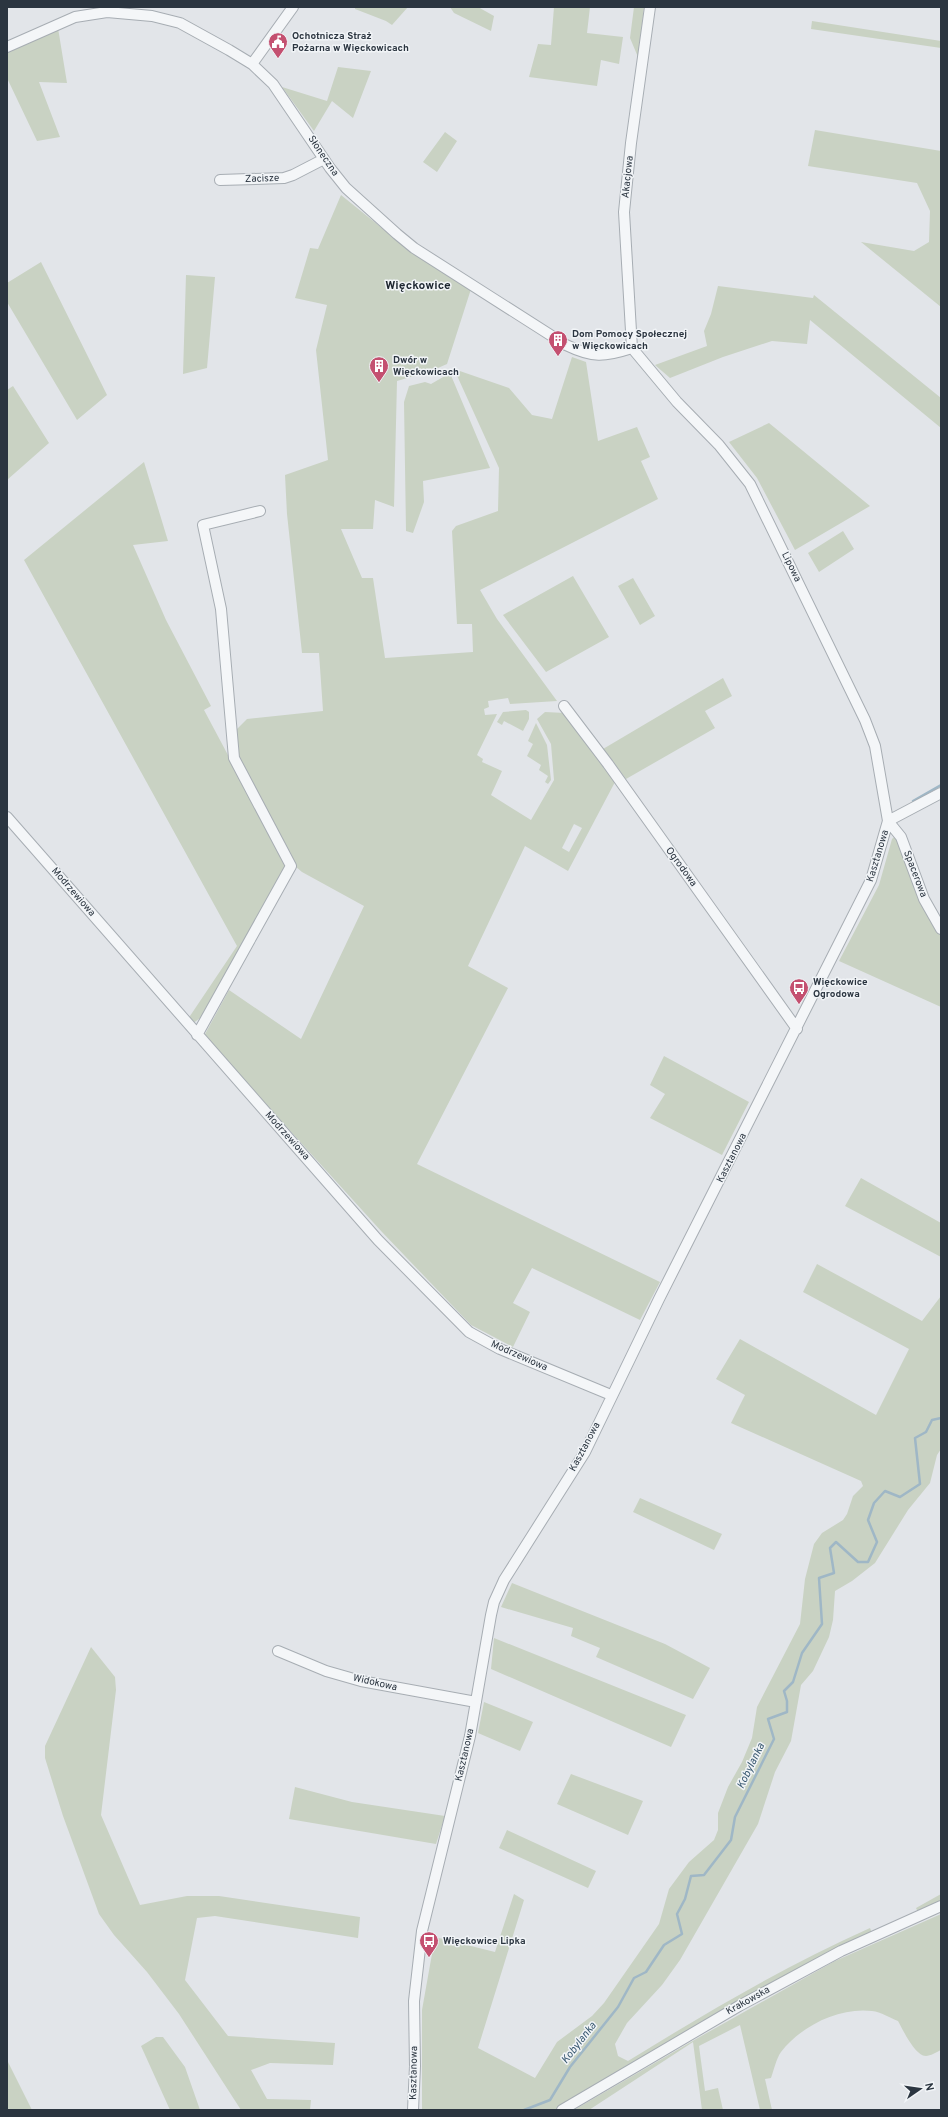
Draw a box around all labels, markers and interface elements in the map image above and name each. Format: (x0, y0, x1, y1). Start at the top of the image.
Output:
place label: Ochotnicza Straż Pożarna w Więckowicach (292, 30, 409, 55)
public building icon: Ochotnicza Straż Pożarna w Więckowicach (267, 31, 289, 59)
street label: Słoneczna (305, 133, 341, 179)
street label: Akacjowa (619, 155, 637, 199)
street label: Zacisze (245, 172, 279, 186)
district label: Więckowice (385, 278, 451, 294)
place label: Dom Pomocy Społecznej w Więckowicach (572, 328, 687, 353)
building icon: Dom Pomocy Społecznej w Więckowicach (547, 329, 569, 357)
place label: Dwór w Więckowicach (393, 354, 459, 379)
building icon: Dwór w Więckowicach (368, 355, 390, 383)
street label: Lipowa (778, 550, 804, 584)
street label: Kasztanowa (864, 828, 892, 884)
street label: Ogrodowa (662, 845, 700, 889)
street label: Spacerowa (900, 849, 930, 899)
street label: Modrzewiowa (48, 865, 98, 919)
place label: Więckowice Ogrodowa (813, 976, 868, 1001)
bus stop icon: Więckowice Ogrodowa (788, 977, 810, 1005)
street label: Modrzewiowa (262, 1109, 312, 1163)
street label: Kasztanowa (714, 1131, 750, 1185)
street label: Modrzewiowa (489, 1338, 549, 1374)
street label: Kasztanowa (567, 1420, 603, 1474)
street label: Widokowa (352, 1672, 398, 1694)
street label: Kasztanowa (453, 1727, 477, 1783)
water label: Kobylanka (734, 1740, 768, 1791)
bus stop icon: Więckowice Lipka (418, 1930, 440, 1958)
place label: Więckowice Lipka (443, 1935, 525, 1948)
street label: Krakowska (724, 1984, 772, 2018)
water label: Kobylanka (558, 2019, 600, 2067)
street label: Kasztanowa (407, 2046, 421, 2100)
north arrow (900, 2069, 940, 2109)
text: N (921, 2082, 936, 2092)

